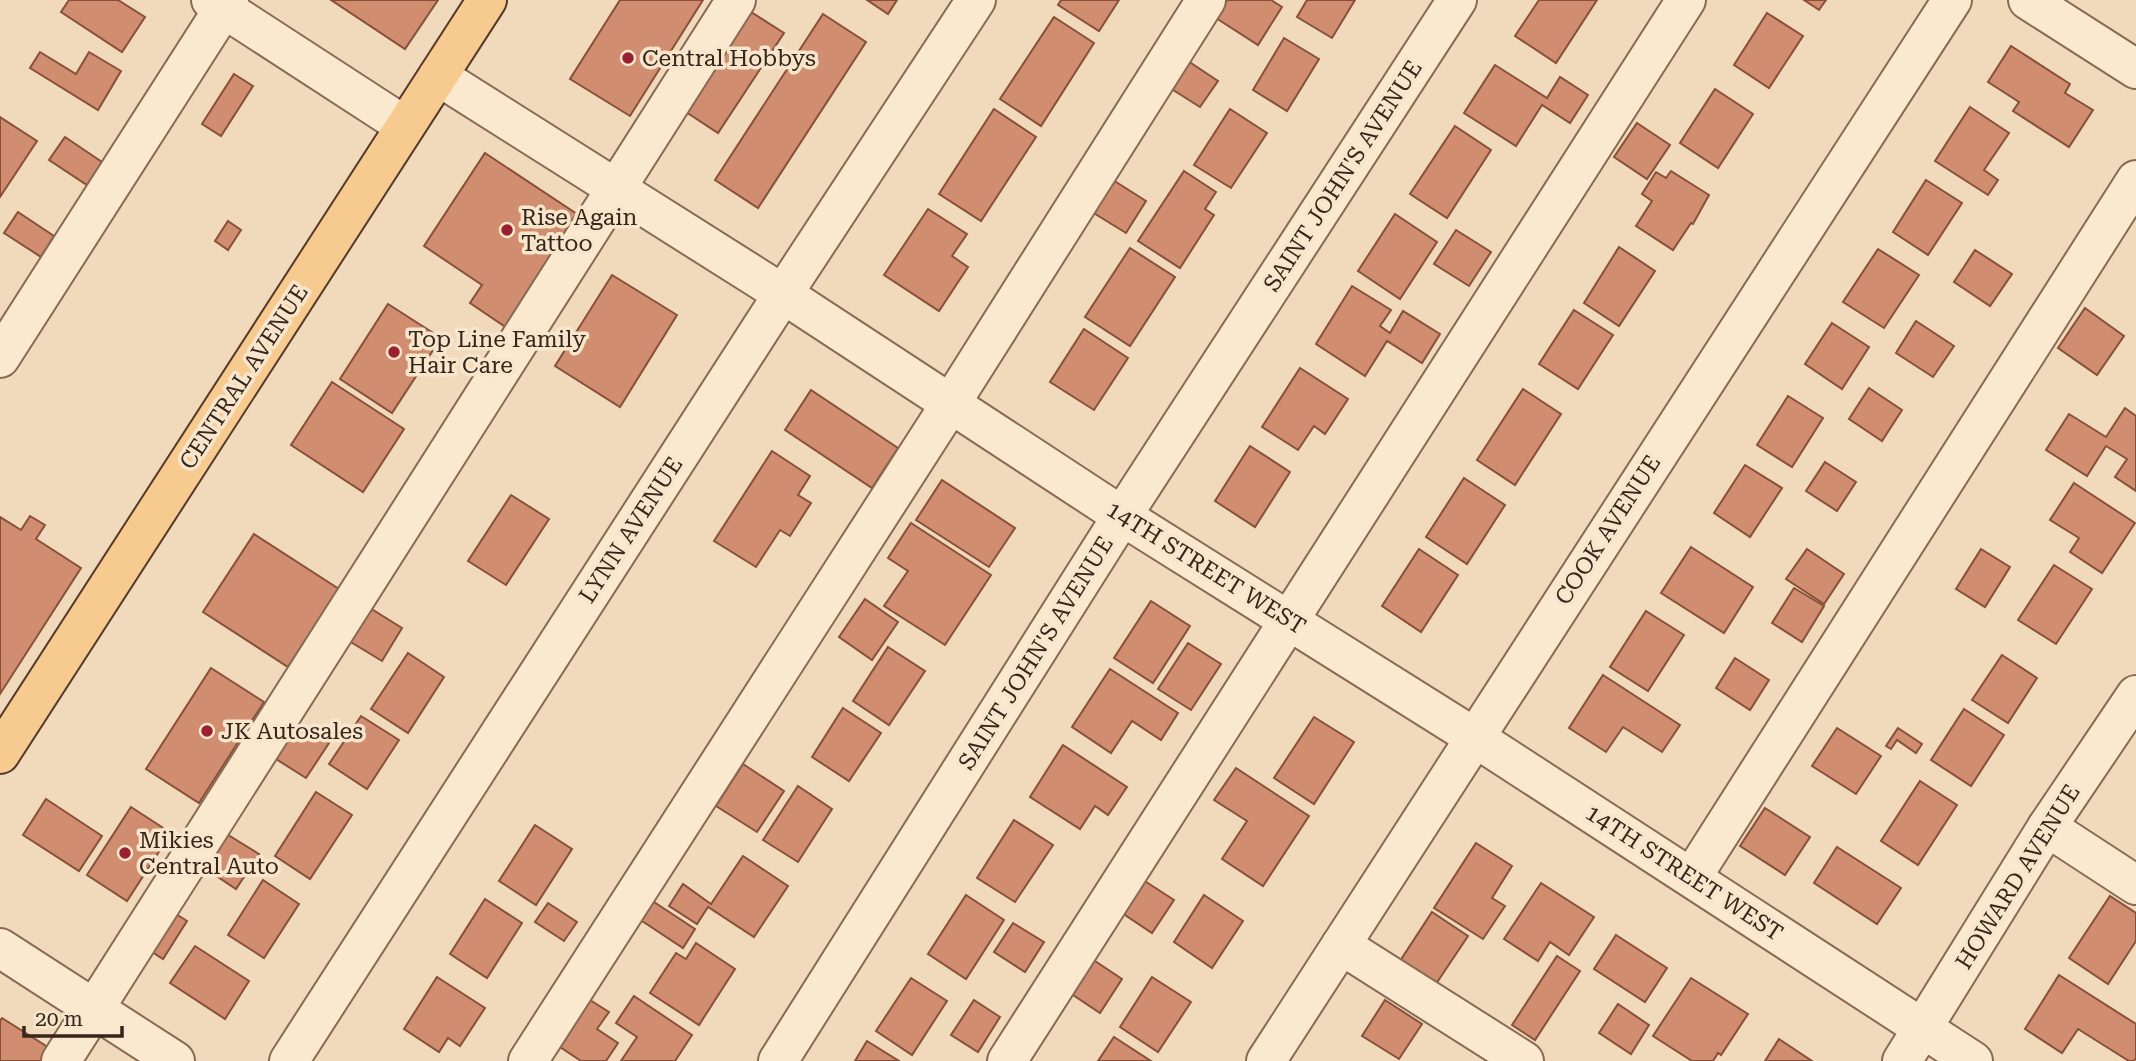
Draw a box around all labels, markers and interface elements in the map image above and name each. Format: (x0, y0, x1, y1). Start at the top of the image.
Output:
place label: Central Hobbys (642, 45, 816, 72)
marker: Central Hobbys (620, 50, 636, 66)
street label: SAINT JOHN'S AVENUE (1258, 55, 1428, 297)
place label: Rise Again Tattoo (521, 204, 638, 257)
marker: Rise Again Tattoo (499, 222, 515, 238)
street label: CENTRAL AVENUE (174, 280, 314, 474)
place label: Top Line Family Hair Care (408, 326, 586, 379)
marker: Top Line Family Hair Care (386, 344, 402, 360)
street label: COOK AVENUE (1550, 450, 1666, 610)
street label: LYNN AVENUE (574, 452, 688, 608)
street label: 14TH STREET WEST (1102, 496, 1310, 640)
street label: SAINT JOHN'S AVENUE (953, 531, 1119, 775)
place label: JK Autosales (221, 718, 363, 745)
marker: JK Autosales (199, 723, 215, 739)
street label: HOWARD AVENUE (1950, 780, 2086, 974)
street label: 14TH STREET WEST (1580, 799, 1788, 947)
place label: Mikies Central Auto (139, 827, 279, 880)
marker: Mikies Central Auto (117, 845, 133, 861)
scale bar (24, 995, 122, 1038)
text: 20 m (35, 1007, 83, 1031)

